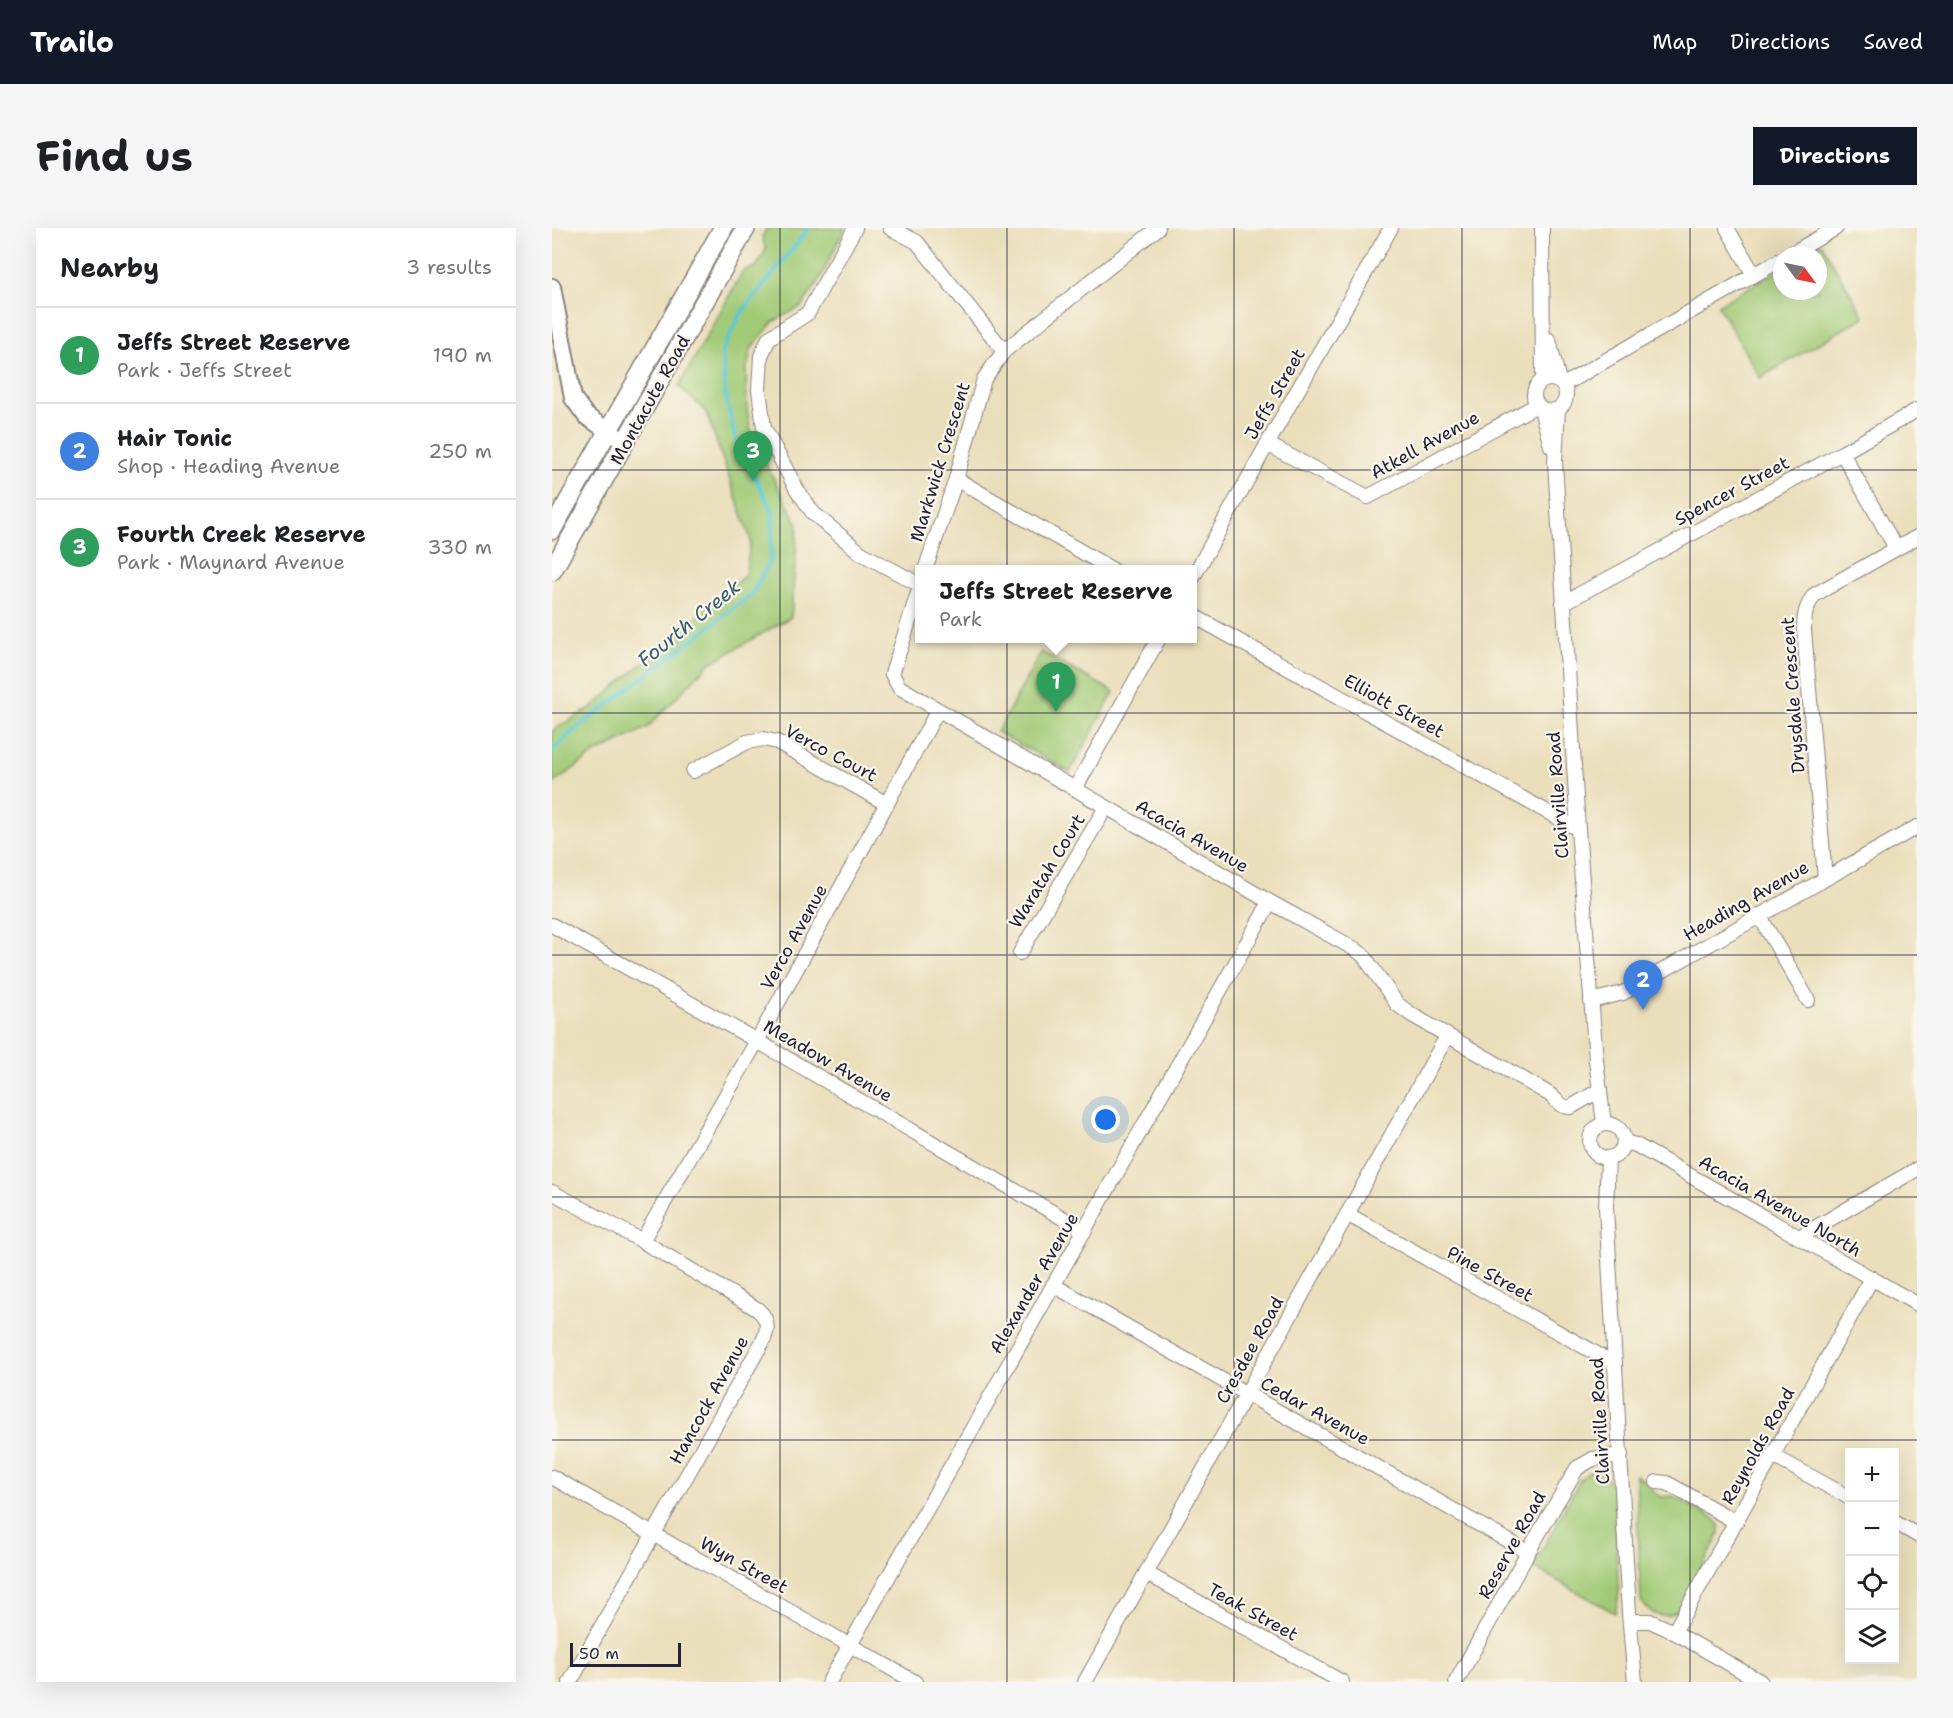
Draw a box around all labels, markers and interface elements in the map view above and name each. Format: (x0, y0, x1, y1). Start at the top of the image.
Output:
text: Trailo (30, 23, 114, 61)
text: Map (1652, 28, 1697, 56)
text: Directions (1730, 28, 1830, 56)
text: Saved (1863, 28, 1923, 56)
button: Directions (1753, 127, 1917, 185)
text: Find us (36, 128, 193, 184)
north arrow (1773, 246, 1827, 300)
text: Nearby (60, 250, 159, 285)
text: 3 results (406, 254, 492, 280)
text: Jeffs Street Reserve (117, 328, 350, 357)
street label: Montacute Road (604, 331, 696, 469)
text: 1 (75, 342, 84, 368)
text: 190 m (433, 342, 492, 368)
street label: Jeffs Street (1239, 344, 1311, 444)
text: Park · Jeffs Street (117, 357, 292, 383)
street label: Markwick Crescent (904, 379, 976, 545)
street label: Atkell Avenue (1366, 405, 1484, 485)
text: Hair Tonic (117, 424, 232, 453)
pin: 3 (734, 432, 772, 481)
text: 2 (73, 438, 87, 464)
text: 250 m (428, 438, 492, 464)
street label: Spencer Street (1670, 451, 1794, 531)
text: Shop · Heading Avenue (117, 453, 340, 479)
text: Fourth Creek Reserve (117, 520, 366, 549)
text: 3 (73, 534, 87, 560)
text: 330 m (428, 534, 492, 560)
text: Park · Maynard Avenue (117, 549, 345, 575)
popup (915, 565, 1197, 643)
water label: Fourth Creek (632, 573, 746, 673)
text: Jeffs Street Reserve (939, 577, 1173, 606)
text: Park (939, 606, 982, 632)
street label: Drysdale Crescent (1776, 616, 1810, 774)
pin: 1 (1036, 662, 1076, 712)
street label: Elliott Street (1339, 668, 1449, 744)
street label: Verco Court (781, 719, 882, 787)
street label: Clairville Road (1542, 731, 1574, 859)
street label: Acacia Avenue (1131, 794, 1253, 878)
street label: Waratah Court (1003, 809, 1091, 933)
street label: Heading Avenue (1679, 855, 1813, 947)
street label: Verco Avenue (755, 880, 833, 994)
pin: 2 (1624, 960, 1662, 1010)
street label: Meadow Avenue (759, 1014, 897, 1108)
your location (1091, 1105, 1120, 1134)
street label: Acacia Avenue North (1694, 1150, 1866, 1262)
street label: Alexander Avenue (984, 1208, 1084, 1358)
street label: Pine Street (1442, 1240, 1538, 1308)
street label: Cresdee Road (1211, 1292, 1289, 1408)
street label: Hancock Avenue (664, 1332, 754, 1468)
street label: Clairville Road (1585, 1357, 1615, 1485)
street label: Cedar Avenue (1256, 1371, 1374, 1451)
street label: Reynolds Road (1716, 1383, 1800, 1509)
map controls (1845, 1448, 1899, 1664)
button: + (1845, 1448, 1899, 1502)
street label: Reserve Road (1472, 1487, 1552, 1603)
button: − (1845, 1502, 1899, 1556)
street label: Wyn Street (696, 1531, 792, 1599)
button: locate (1845, 1556, 1899, 1610)
street label: Teak Street (1204, 1577, 1302, 1647)
button: layers (1845, 1610, 1899, 1664)
scale bar (570, 1640, 681, 1668)
text: 50 m (579, 1643, 619, 1664)

